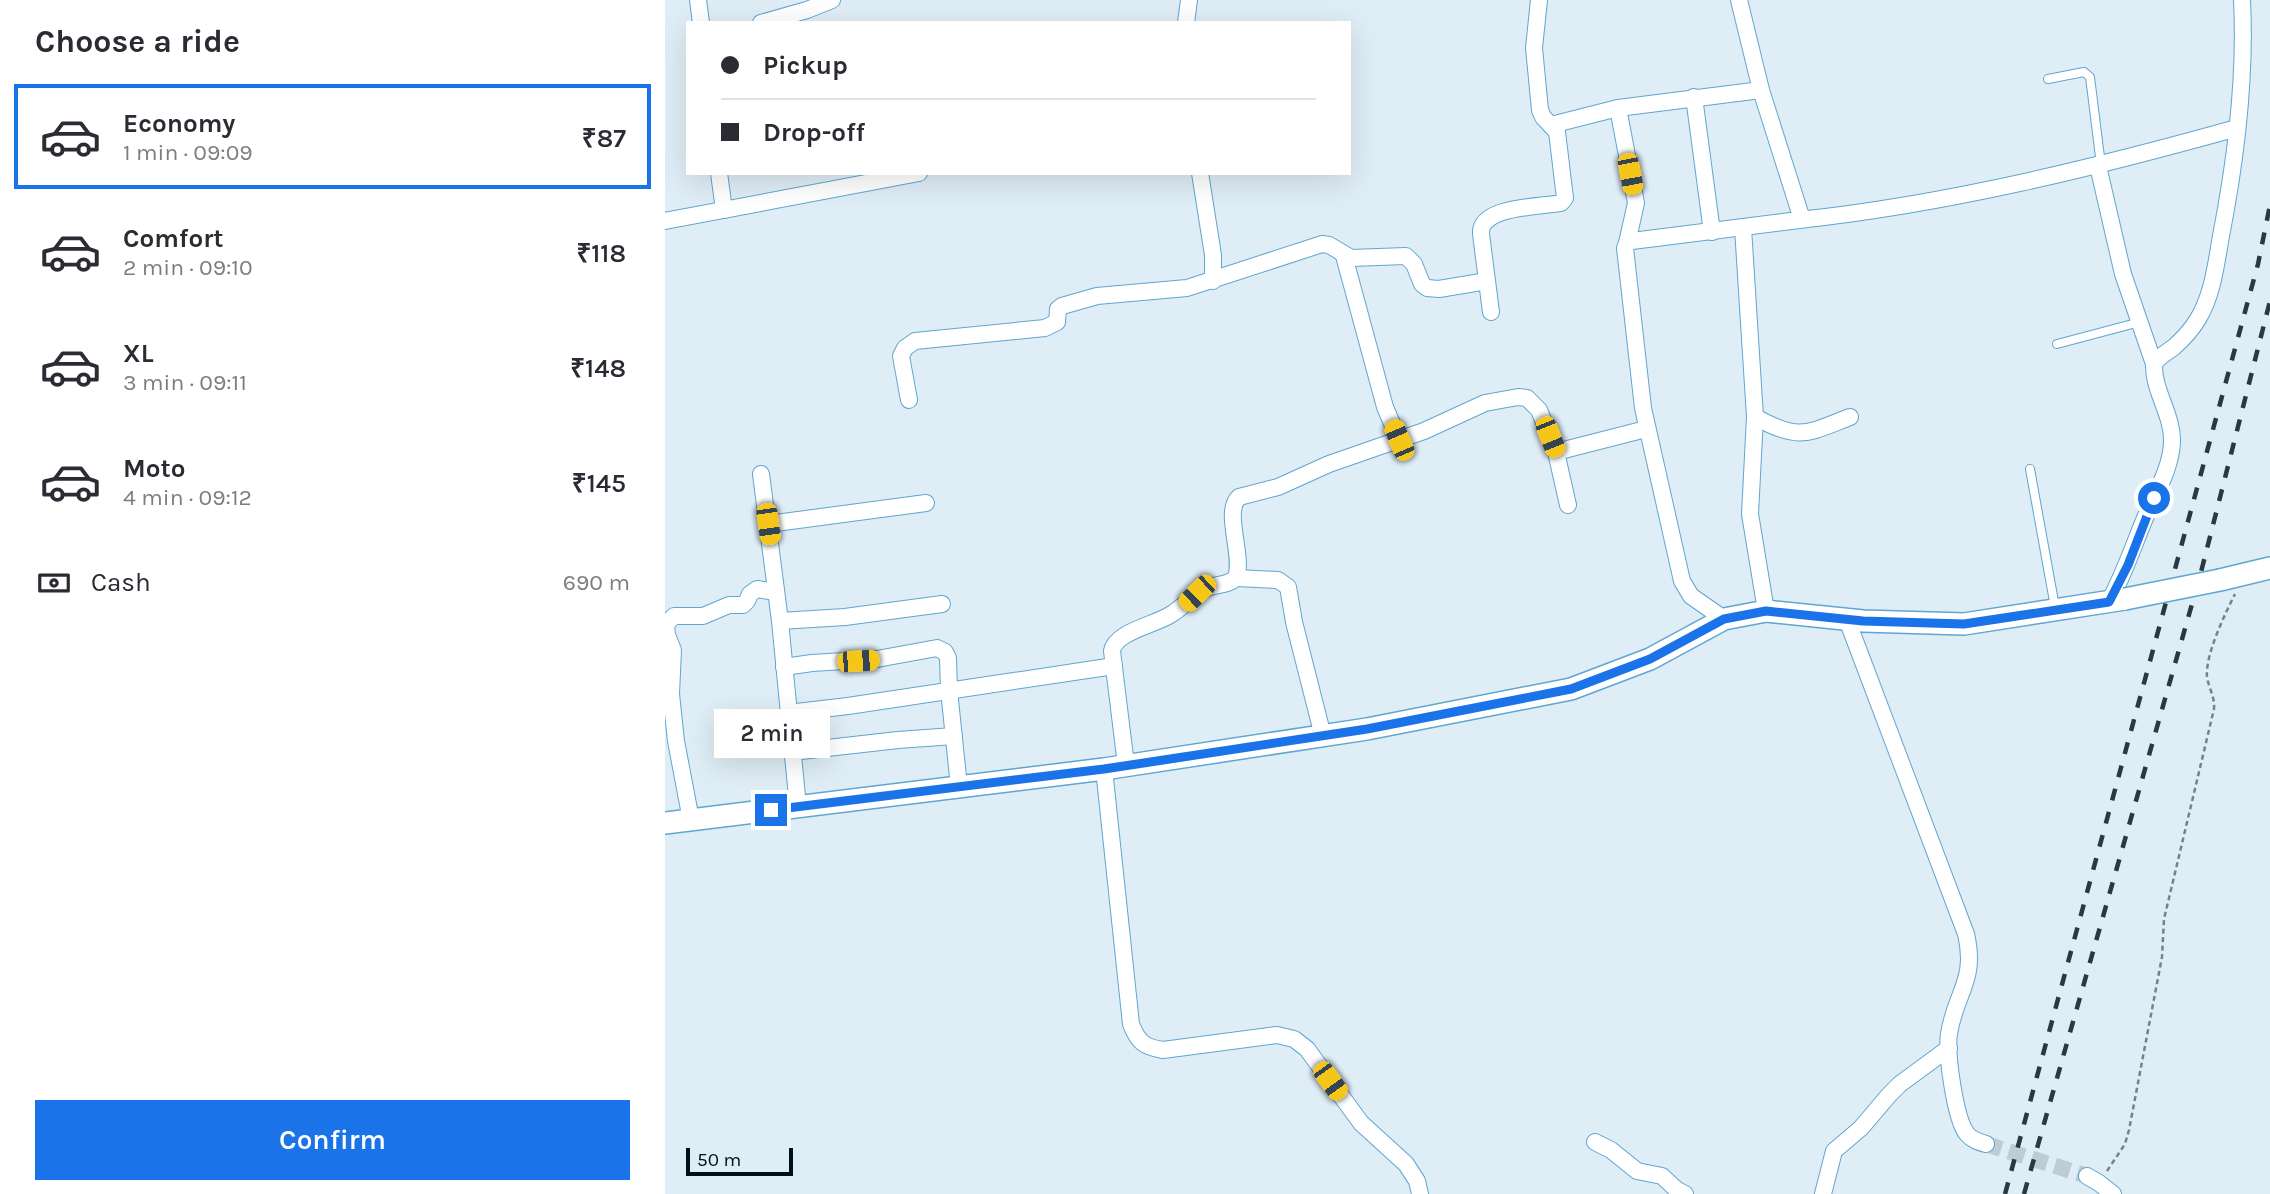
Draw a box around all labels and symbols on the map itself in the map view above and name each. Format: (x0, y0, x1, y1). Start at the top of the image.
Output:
car (1616, 151, 1645, 197)
car (1533, 414, 1568, 460)
car (1382, 417, 1417, 463)
route start (2138, 482, 2170, 514)
car (755, 502, 782, 546)
car (1175, 571, 1220, 615)
car (837, 649, 880, 673)
callout: 2 min (713, 708, 829, 758)
route end (755, 794, 787, 826)
car (1310, 1058, 1351, 1104)
scale bar (686, 1145, 793, 1177)

